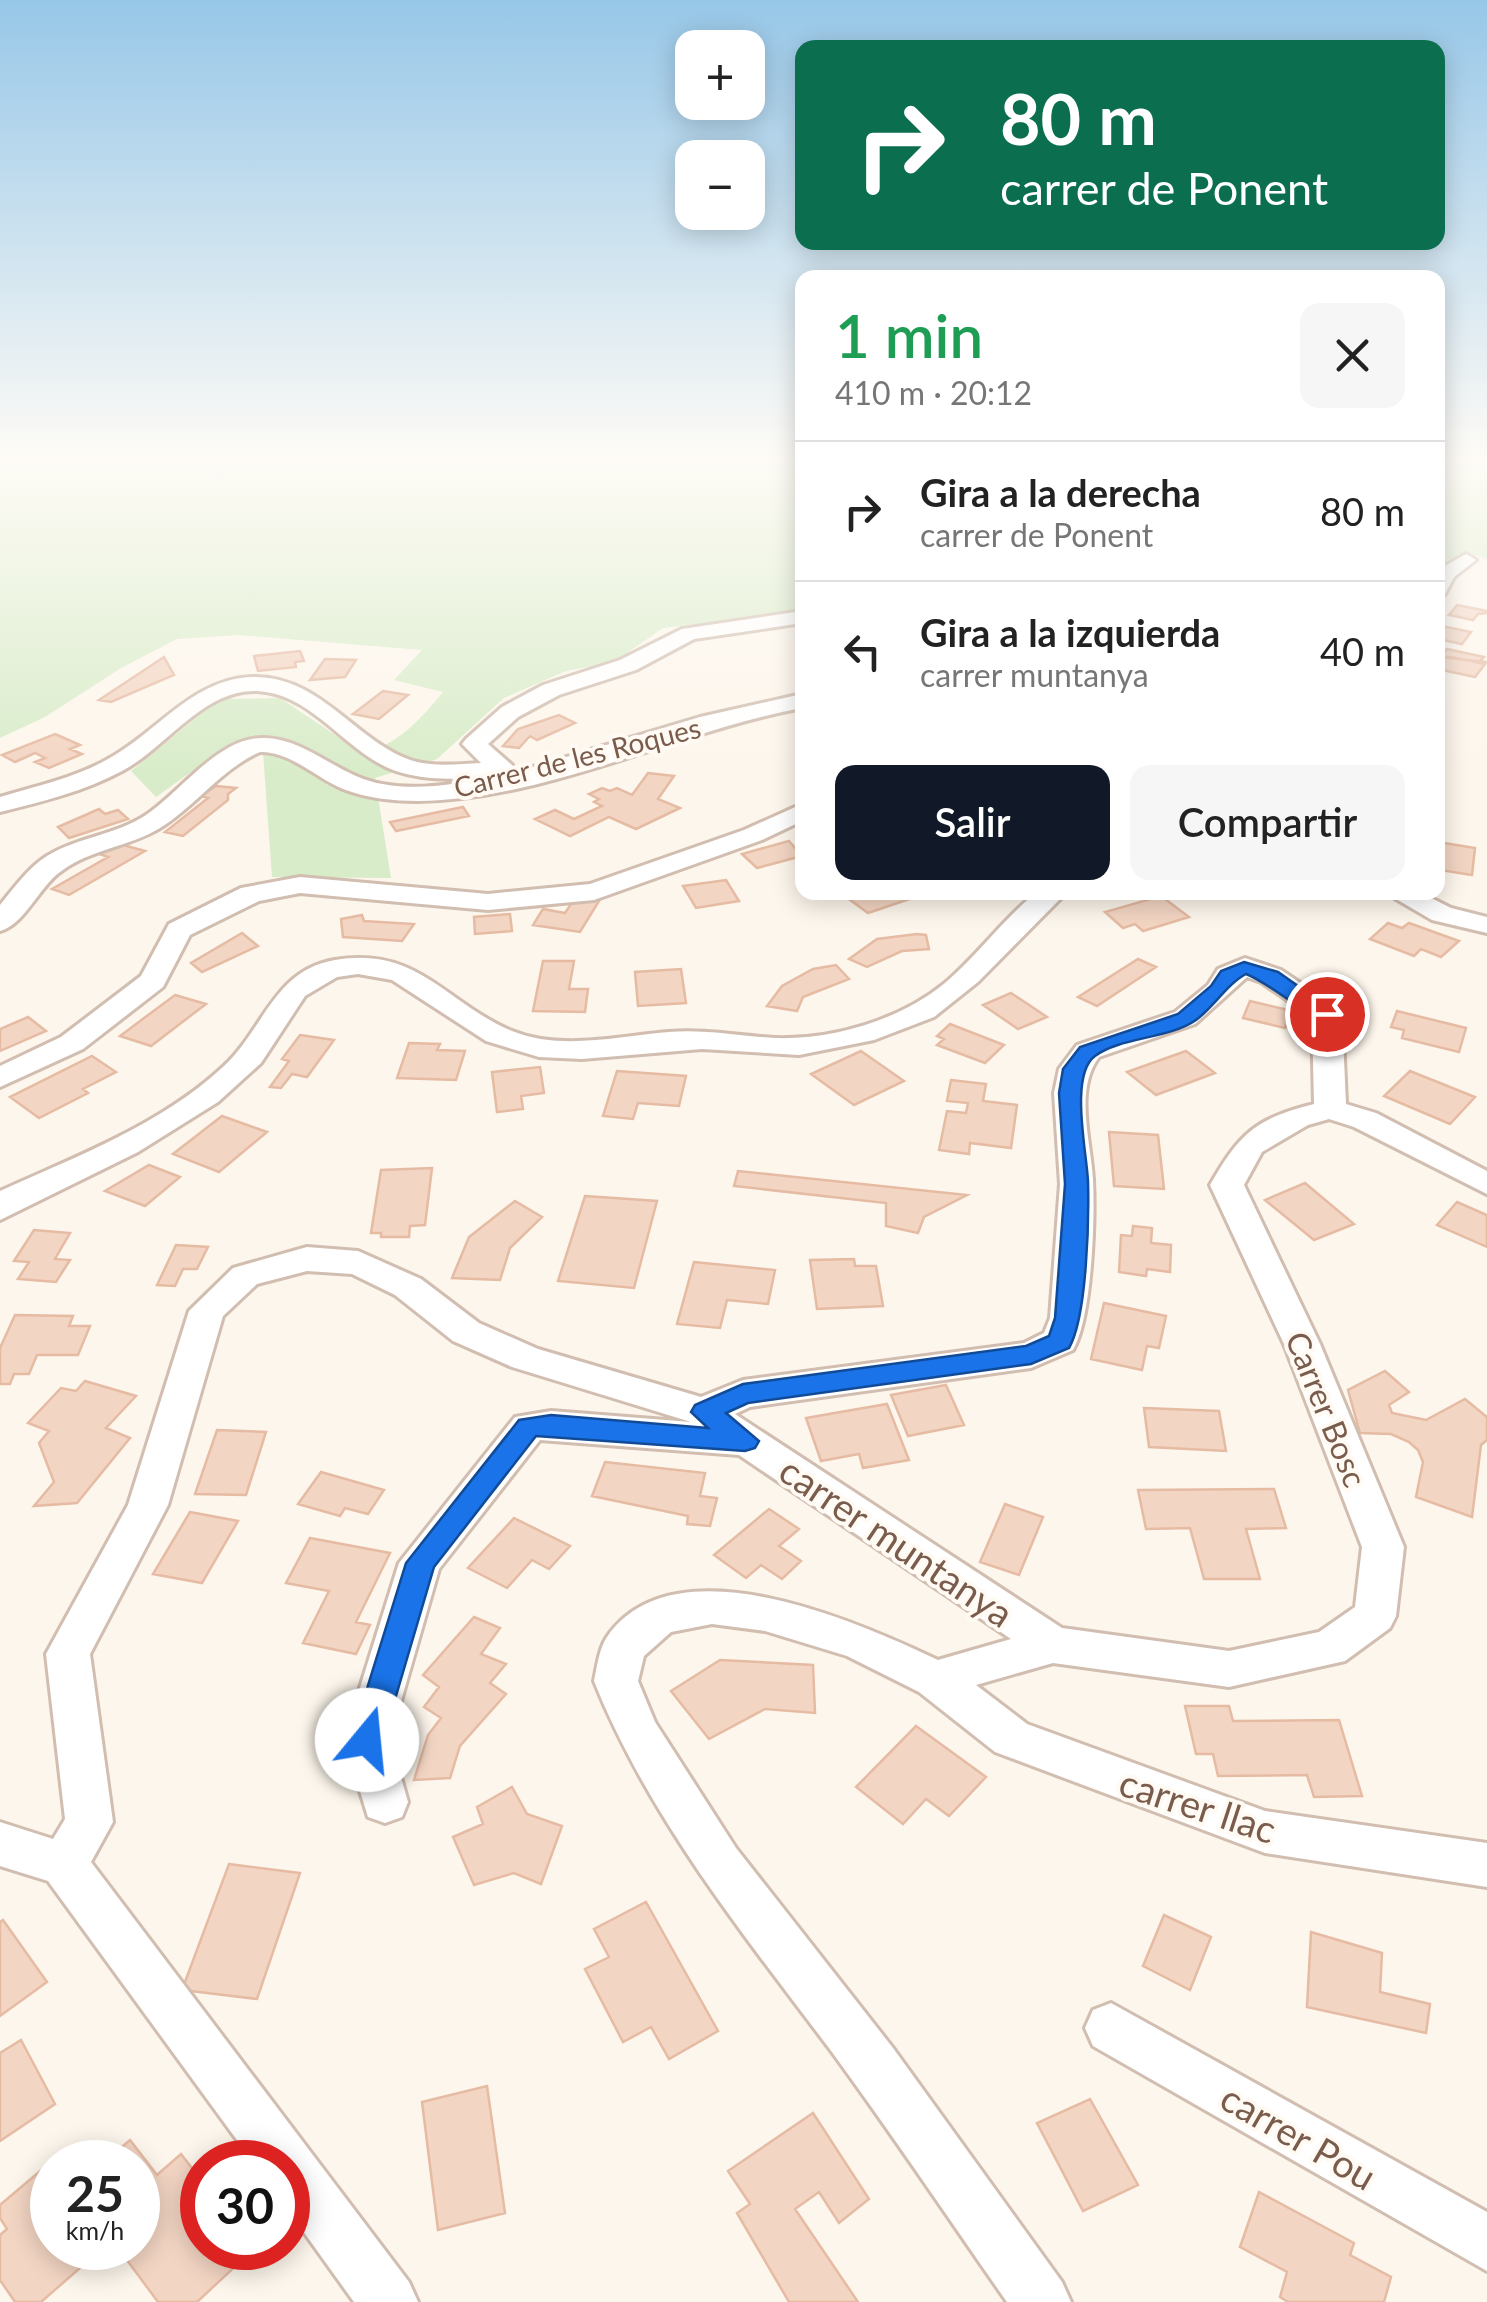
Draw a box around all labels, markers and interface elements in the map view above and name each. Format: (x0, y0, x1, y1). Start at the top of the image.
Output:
map controls (675, 30, 765, 230)
button: + (675, 30, 765, 120)
text: 80 m (1000, 76, 1157, 160)
icon: right (835, 80, 965, 210)
button: − (675, 140, 765, 230)
text: carrer de Ponent (1000, 161, 1328, 215)
text: 1 min (835, 299, 983, 371)
button: close (1300, 303, 1405, 408)
text: 410 m · 20:12 (835, 373, 1032, 412)
text: Gira a la derecha (920, 469, 1201, 515)
icon: right (835, 484, 890, 539)
text: 80 m (1320, 488, 1405, 534)
text: carrer de Ponent (920, 515, 1153, 554)
text: Gira a la izquierda (920, 609, 1220, 655)
icon: left (835, 624, 890, 679)
text: 40 m (1320, 628, 1405, 674)
text: carrer muntanya (920, 655, 1149, 694)
street label: Carrer de les Roques (450, 710, 704, 804)
button: Salir (835, 765, 1110, 880)
button: Compartir (1130, 765, 1405, 880)
pin (1285, 972, 1370, 1057)
icon: arrive (1300, 987, 1355, 1042)
street label: Carrer Bosc (1278, 1326, 1376, 1492)
street label: carrer muntanya (772, 1446, 1022, 1636)
position arrow (315, 1688, 419, 1792)
street label: carrer llac (1114, 1758, 1282, 1852)
street label: carrer Pou (1213, 2073, 1385, 2199)
speed limit sign: 30 (180, 2140, 310, 2270)
text: 25 (66, 2163, 124, 2223)
text: km/h (66, 2215, 124, 2245)

